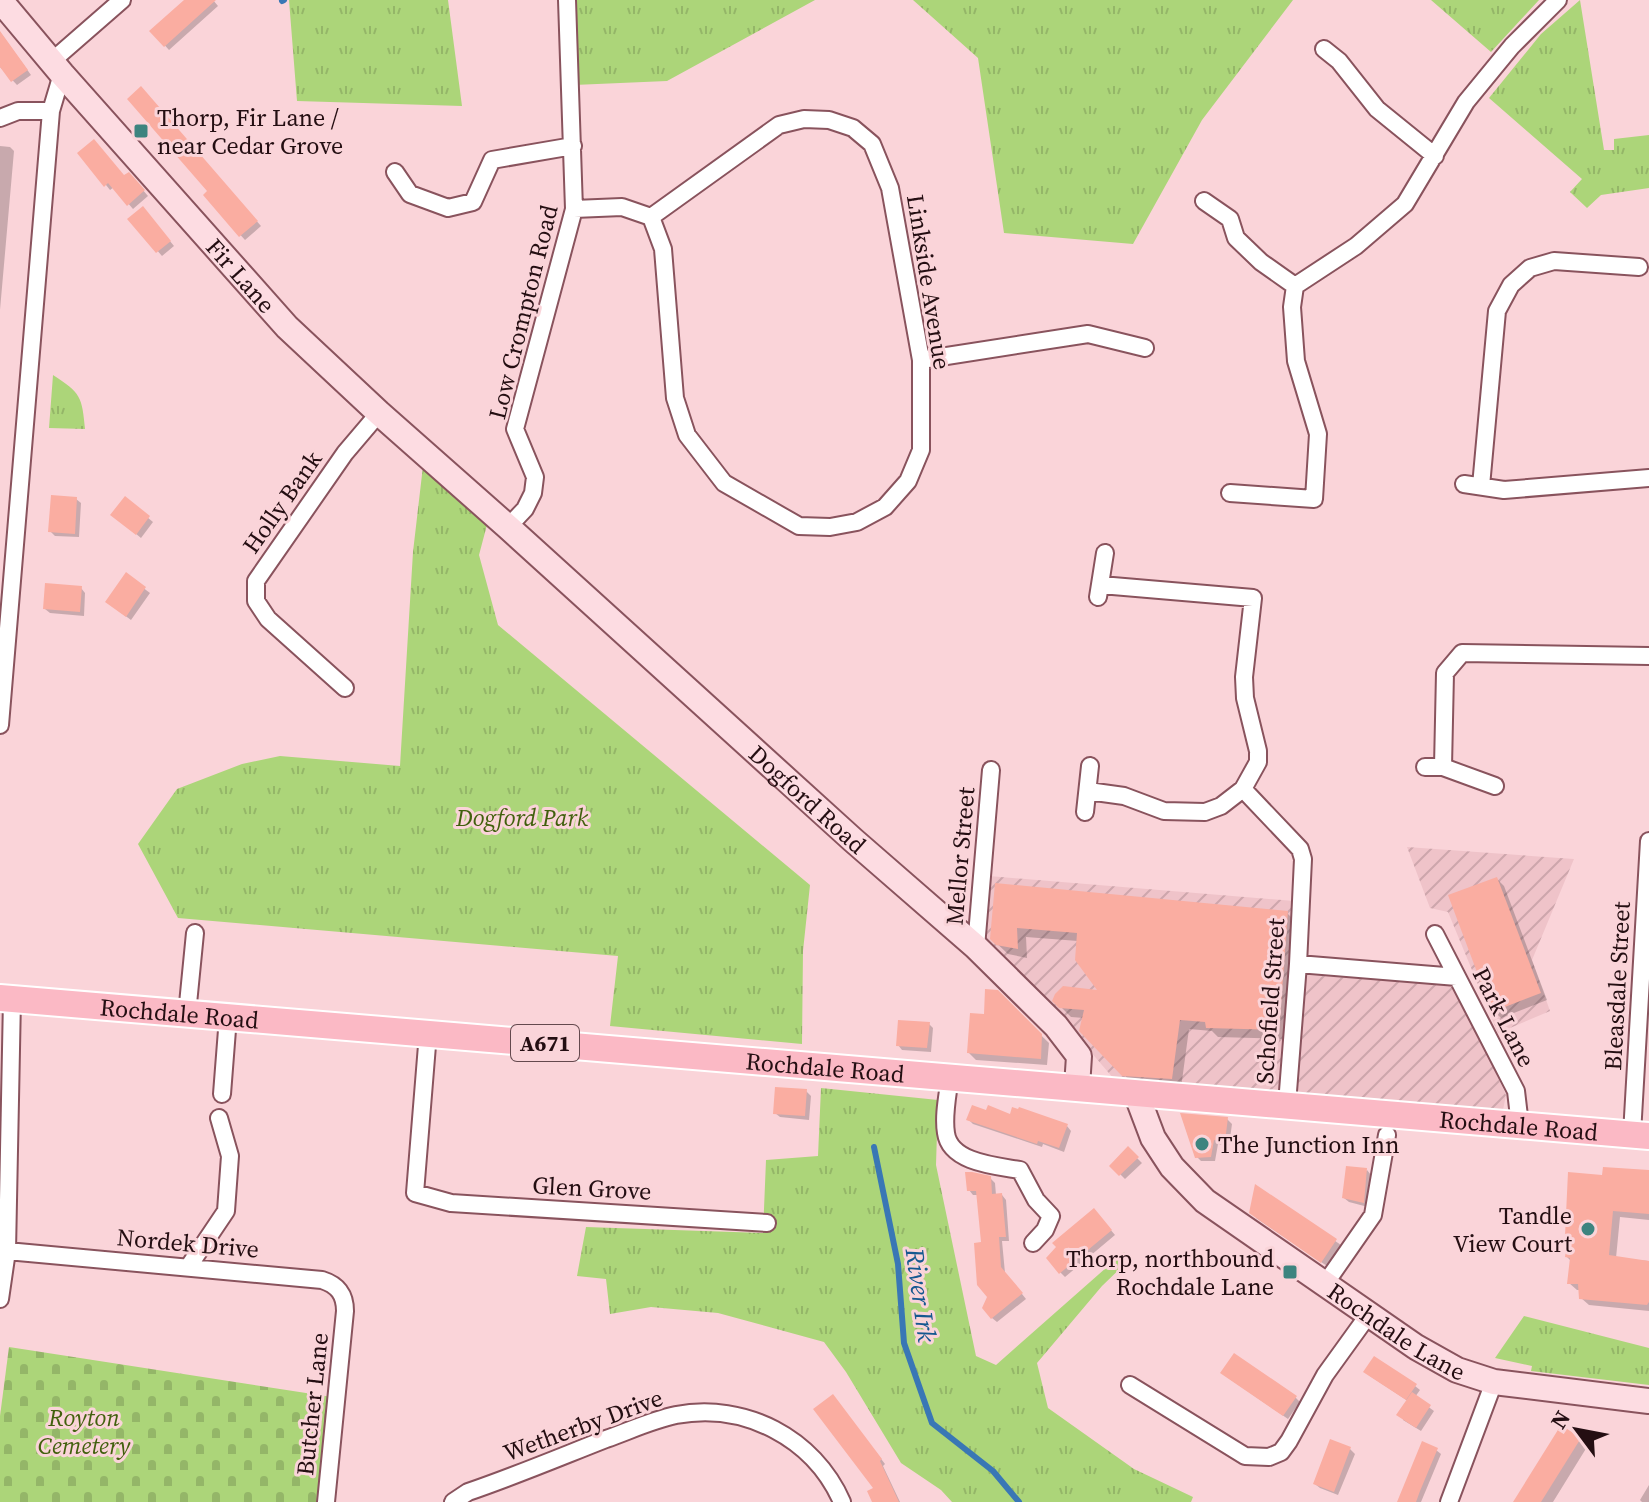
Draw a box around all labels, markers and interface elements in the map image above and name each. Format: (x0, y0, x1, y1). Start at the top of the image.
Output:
place label: Thorp, Fir Lane / near Cedar Grove (157, 101, 343, 162)
marker: Thorp, Fir Lane / near Cedar Grove (132, 122, 150, 140)
street label: Linkside Avenue (899, 192, 959, 372)
street label: Low Crompton Road (480, 201, 566, 423)
street label: Fir Lane (199, 231, 283, 320)
street label: Holly Bank (235, 443, 330, 560)
street label: Dogford Road (742, 737, 874, 861)
street label: Mellor Street (938, 785, 982, 926)
park label: Dogford Park (455, 801, 589, 834)
street label: Bleasdale Street (1596, 900, 1638, 1071)
street label: Schofield Street (1248, 917, 1292, 1085)
street label: Park Lane (1465, 961, 1543, 1073)
street label: Rochdale Road (99, 990, 261, 1036)
road number: A671 (511, 1025, 579, 1061)
street label: Rochdale Road (744, 1044, 906, 1090)
street label: Rochdale Road (1438, 1102, 1600, 1148)
place label: The Junction Inn (1218, 1128, 1400, 1161)
marker: The Junction Inn (1193, 1135, 1211, 1153)
street label: Glen Grove (532, 1168, 652, 1208)
place label: Tandle View Court (1453, 1199, 1572, 1260)
street label: Nordek Drive (116, 1220, 260, 1266)
marker: Tandle View Court (1579, 1220, 1597, 1238)
place label: Thorp, northbound Rochdale Lane (1066, 1242, 1274, 1303)
water label: River Irk (896, 1245, 946, 1345)
marker: Thorp, northbound Rochdale Lane (1281, 1263, 1299, 1281)
street label: Rochdale Lane (1321, 1274, 1469, 1388)
street label: Butcher Lane (288, 1331, 336, 1477)
street label: Wetherby Drive (499, 1381, 667, 1469)
north arrow (1537, 1390, 1617, 1470)
park label: Royton Cemetery (38, 1401, 131, 1462)
text: N (1543, 1405, 1577, 1434)

